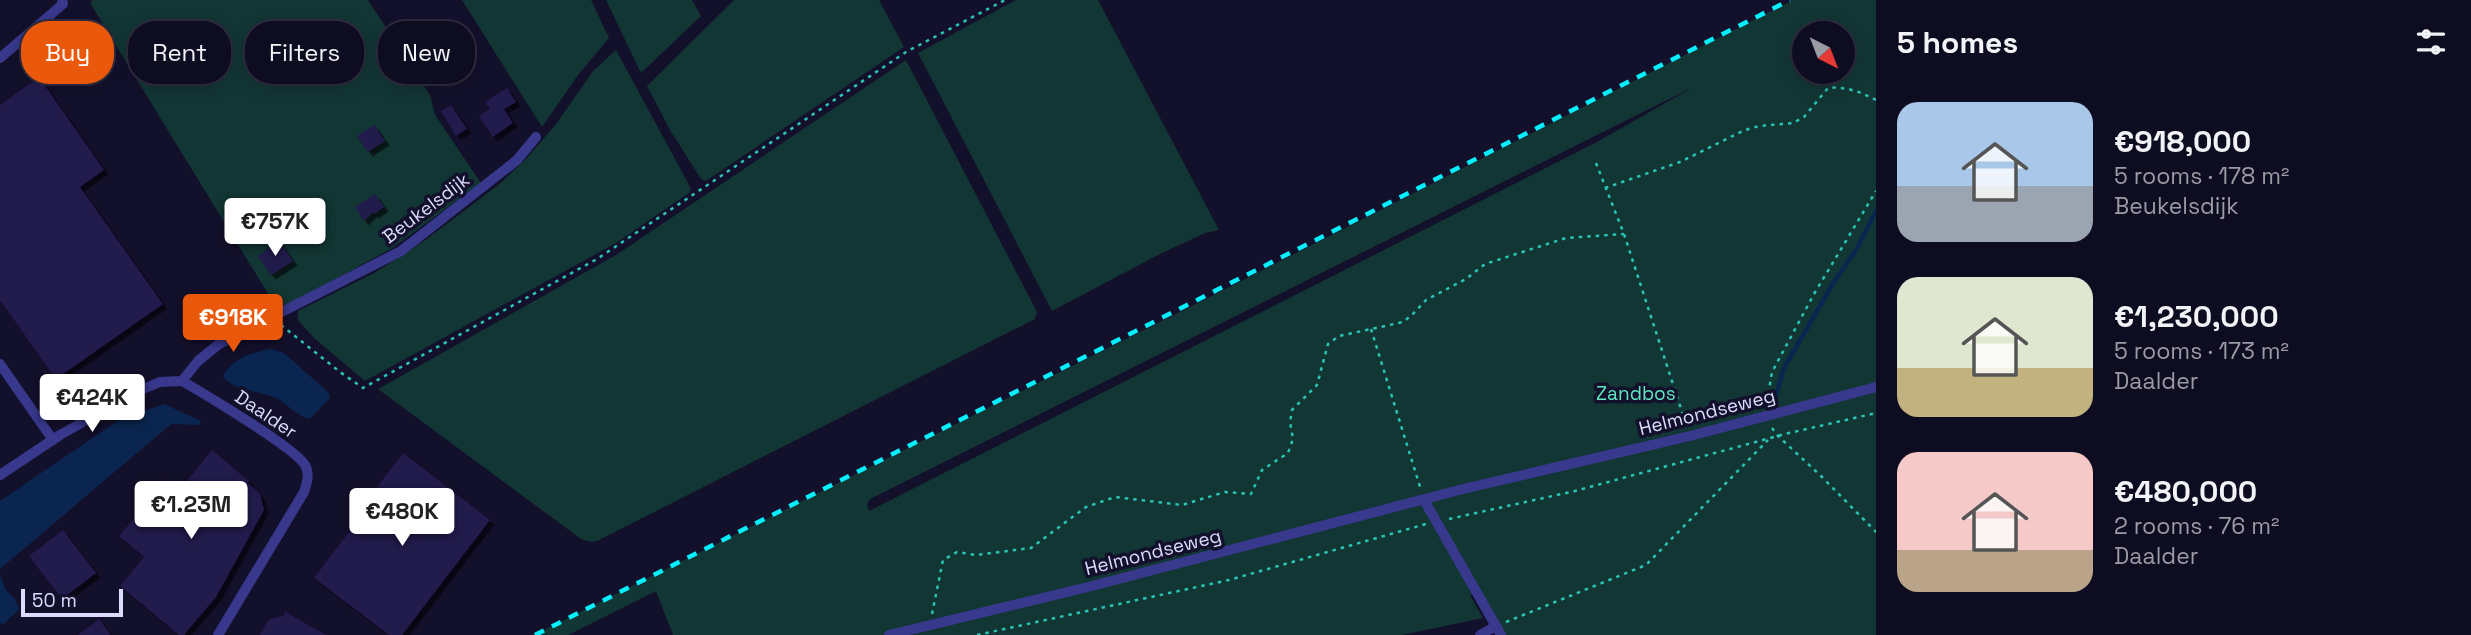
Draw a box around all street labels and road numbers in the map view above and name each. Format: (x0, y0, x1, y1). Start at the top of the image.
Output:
street label: Beukelsdijk (377, 167, 475, 249)
street label: Helmondseweg (1636, 383, 1778, 441)
street label: Daalder (230, 384, 302, 444)
street label: Helmondseweg (1082, 523, 1224, 581)

